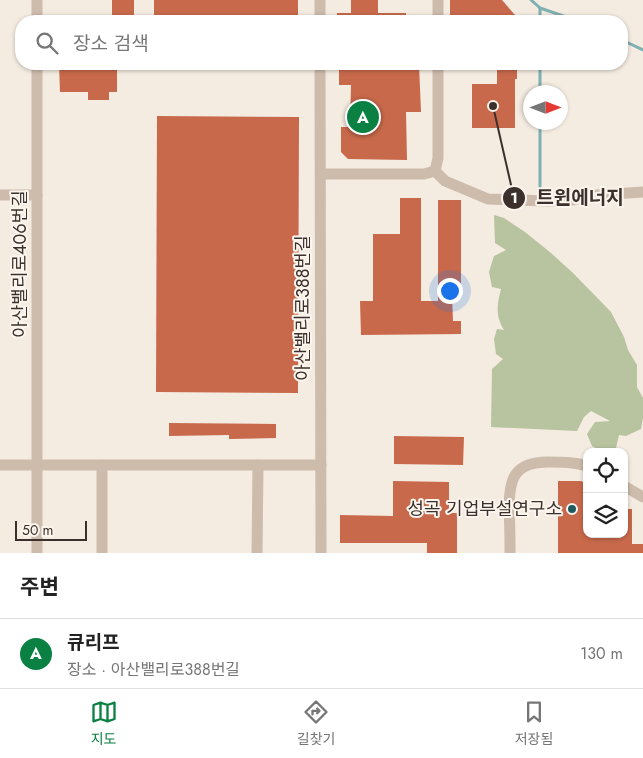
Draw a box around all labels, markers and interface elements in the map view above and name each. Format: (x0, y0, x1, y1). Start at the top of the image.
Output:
search box (15, 15, 628, 70)
icon: search (33, 29, 61, 57)
text: 장소 검색 (73, 30, 149, 57)
north arrow (523, 85, 568, 130)
pin: A (347, 98, 379, 136)
callout: 트윈에너지 (501, 181, 634, 215)
text: 트윈에너지 (536, 184, 624, 211)
text: 1 (510, 187, 518, 209)
street label: 아산밸리로406번길 (7, 190, 33, 338)
street label: 아산밸리로388번길 (290, 235, 316, 381)
your location (437, 278, 463, 304)
map controls (583, 448, 628, 538)
button: locate (583, 448, 628, 493)
button: layers (583, 493, 628, 538)
place label: 성곡 기업부설연구소 (408, 496, 562, 522)
marker: 성곡 기업부설연구소 (566, 503, 578, 515)
scale bar (15, 518, 88, 541)
text: 50 m (22, 520, 53, 540)
text: 주변 (20, 572, 59, 602)
text: 큐리프 (67, 629, 119, 656)
text: A (30, 642, 42, 665)
text: 130 m (580, 642, 623, 665)
text: 장소 · 아산밸리로388번길 (67, 658, 240, 681)
tab: 지도 (90, 698, 118, 749)
tab: 길찾기 (297, 698, 335, 749)
tab: 저장됨 (515, 698, 553, 749)

